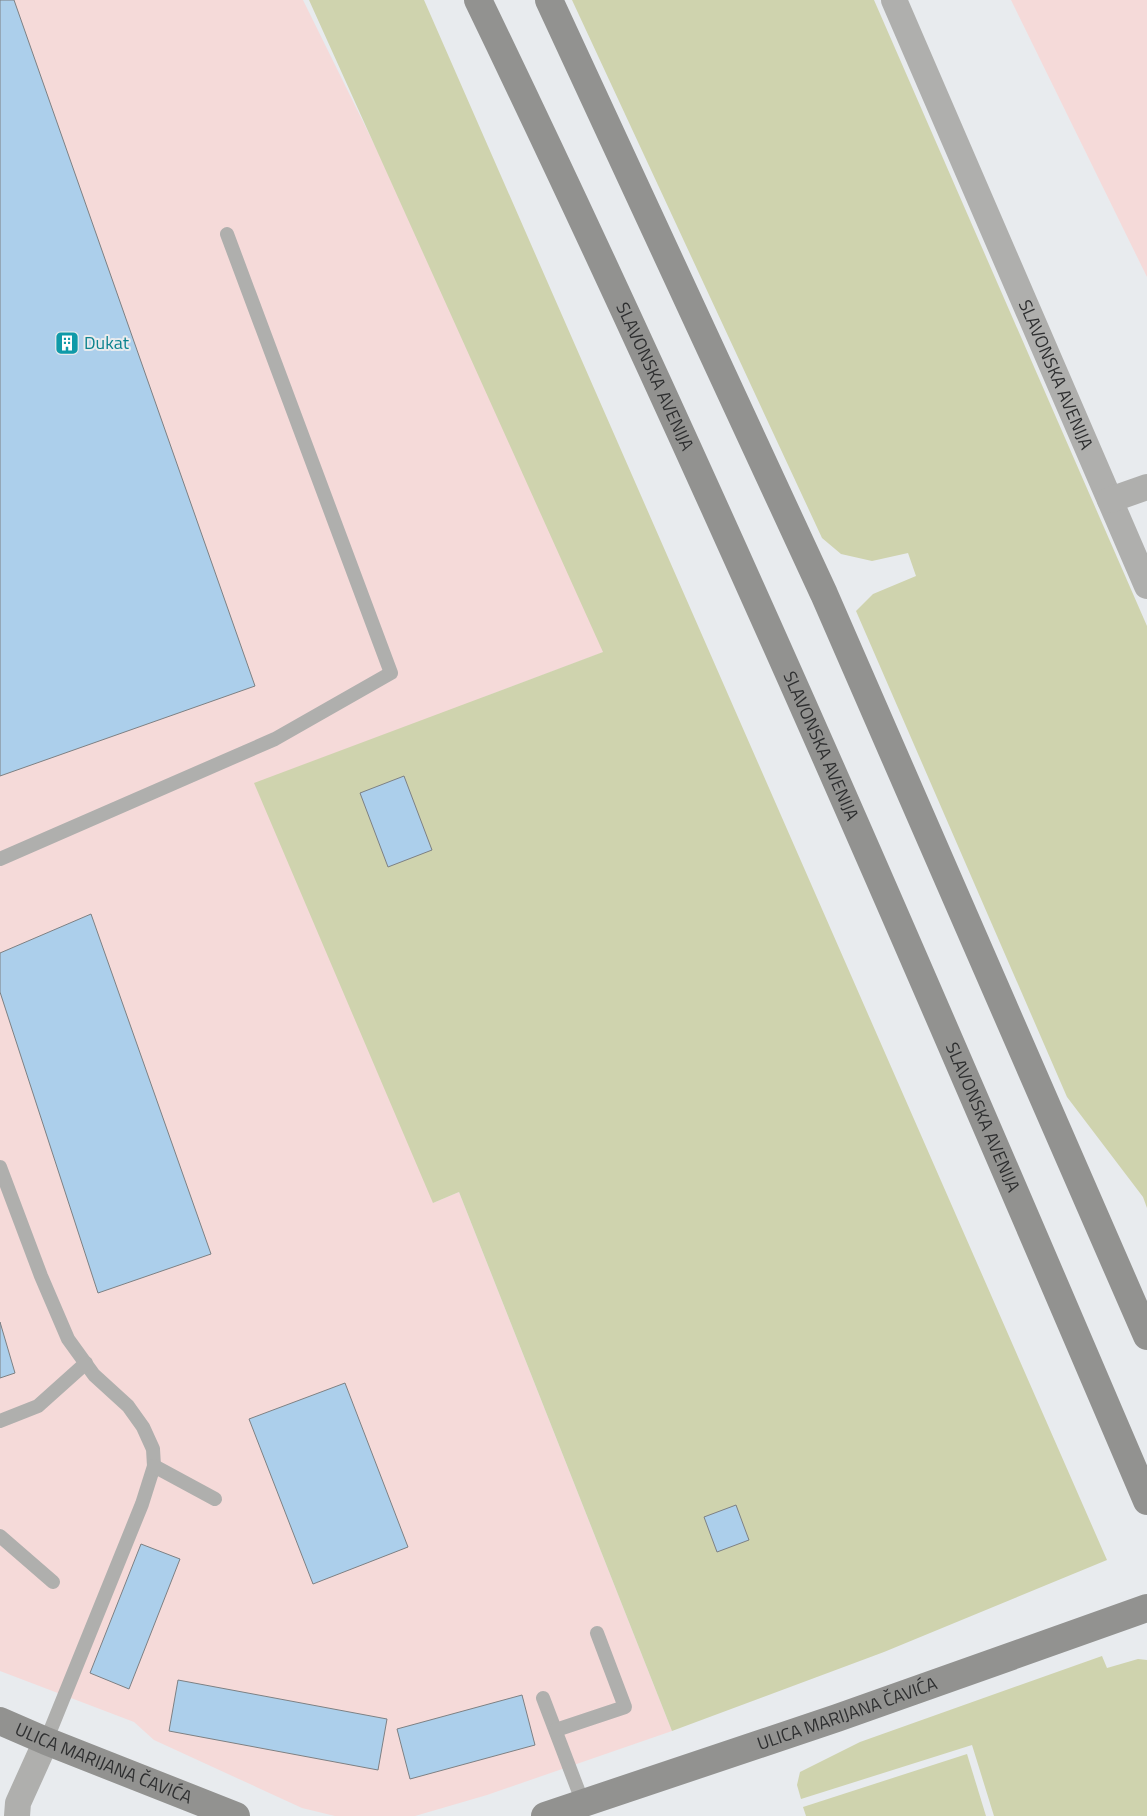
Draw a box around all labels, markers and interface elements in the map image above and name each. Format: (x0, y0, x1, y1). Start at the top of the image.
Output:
street label: SLAVONSKA AVENIJA (1012, 295, 1101, 454)
street label: SLAVONSKA AVENIJA (610, 298, 701, 455)
place label: Dukat (84, 329, 130, 356)
building icon: Dukat (54, 330, 80, 356)
street label: SLAVONSKA AVENIJA (776, 667, 866, 825)
street label: SLAVONSKA AVENIJA (939, 1038, 1027, 1196)
street label: ULICA MARIJANA ČAVIĆA (754, 1669, 941, 1757)
street label: ULICA MARIJANA ČAVIĆA (11, 1715, 197, 1811)

